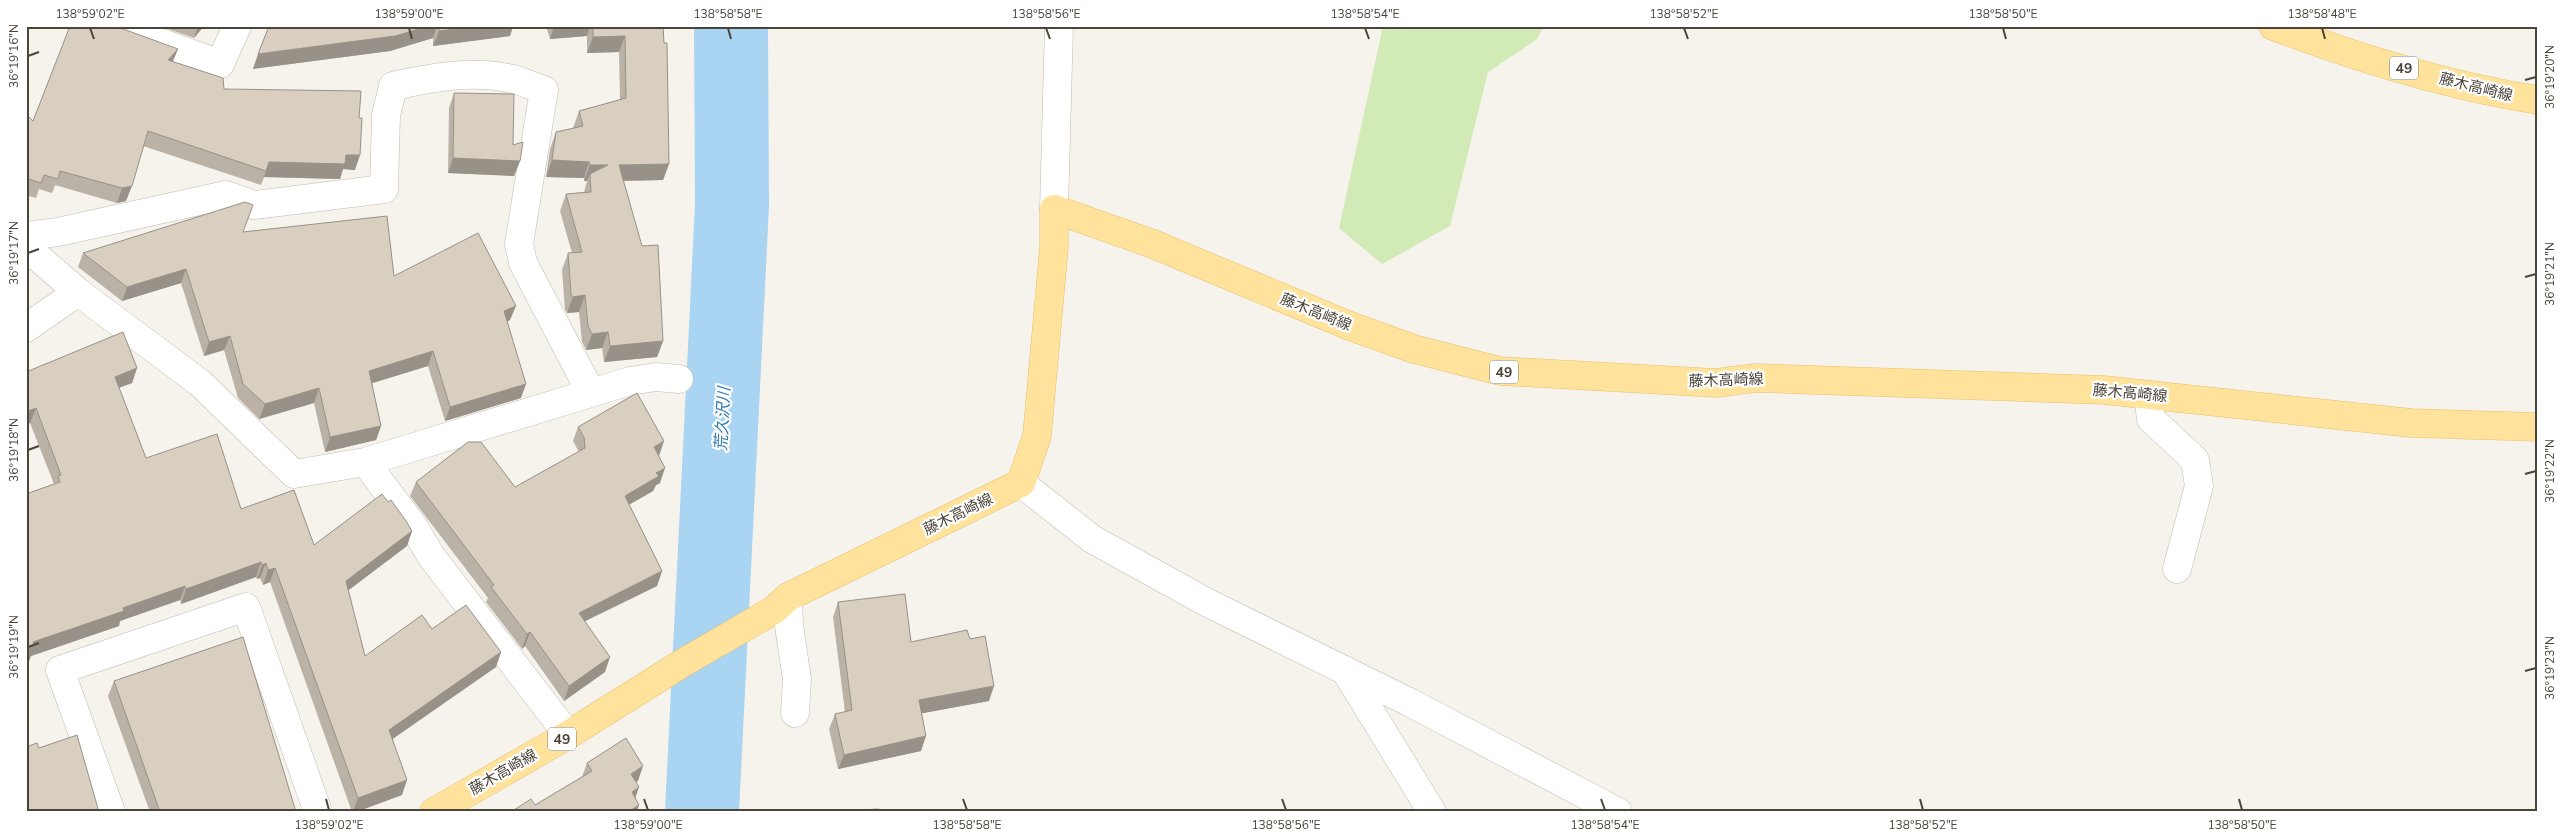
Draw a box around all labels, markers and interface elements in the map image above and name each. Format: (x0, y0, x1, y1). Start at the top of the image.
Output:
text: 138°59'02"E (55, 6, 125, 22)
text: 138°59'00"E (374, 6, 444, 22)
text: 138°58'58"E (693, 6, 763, 22)
text: 138°58'56"E (1011, 6, 1081, 22)
text: 138°58'54"E (1330, 6, 1400, 22)
text: 138°58'52"E (1649, 6, 1719, 22)
text: 138°58'50"E (1968, 6, 2038, 22)
text: 138°58'48"E (2287, 6, 2357, 22)
text: 36°19'16"N (6, 24, 22, 88)
text: 36°19'20"N (2542, 45, 2558, 109)
road number: 49 (2390, 56, 2418, 80)
street label: 藤木高崎線 (2437, 68, 2515, 106)
text: 36°19'17"N (6, 221, 22, 285)
text: 36°19'21"N (2542, 242, 2558, 306)
street label: 藤木高崎線 (1277, 289, 1355, 335)
road number: 49 (1490, 361, 1518, 384)
street label: 藤木高崎線 (1688, 369, 1764, 391)
street label: 藤木高崎線 (2092, 380, 2168, 406)
water label: 荒久沢川 (710, 385, 736, 452)
text: 36°19'18"N (6, 418, 22, 482)
text: 36°19'22"N (2542, 439, 2558, 503)
street label: 藤木高崎線 (920, 489, 996, 539)
text: 36°19'19"N (6, 615, 22, 679)
text: 36°19'23"N (2542, 636, 2558, 700)
road number: 49 (548, 728, 576, 751)
street label: 藤木高崎線 (466, 745, 540, 799)
text: 138°59'02"E (294, 817, 364, 833)
text: 138°59'00"E (613, 817, 683, 833)
text: 138°58'58"E (932, 817, 1002, 833)
text: 138°58'56"E (1251, 817, 1321, 833)
text: 138°58'54"E (1570, 817, 1640, 833)
text: 138°58'52"E (1888, 817, 1958, 833)
text: 138°58'50"E (2207, 817, 2277, 833)

